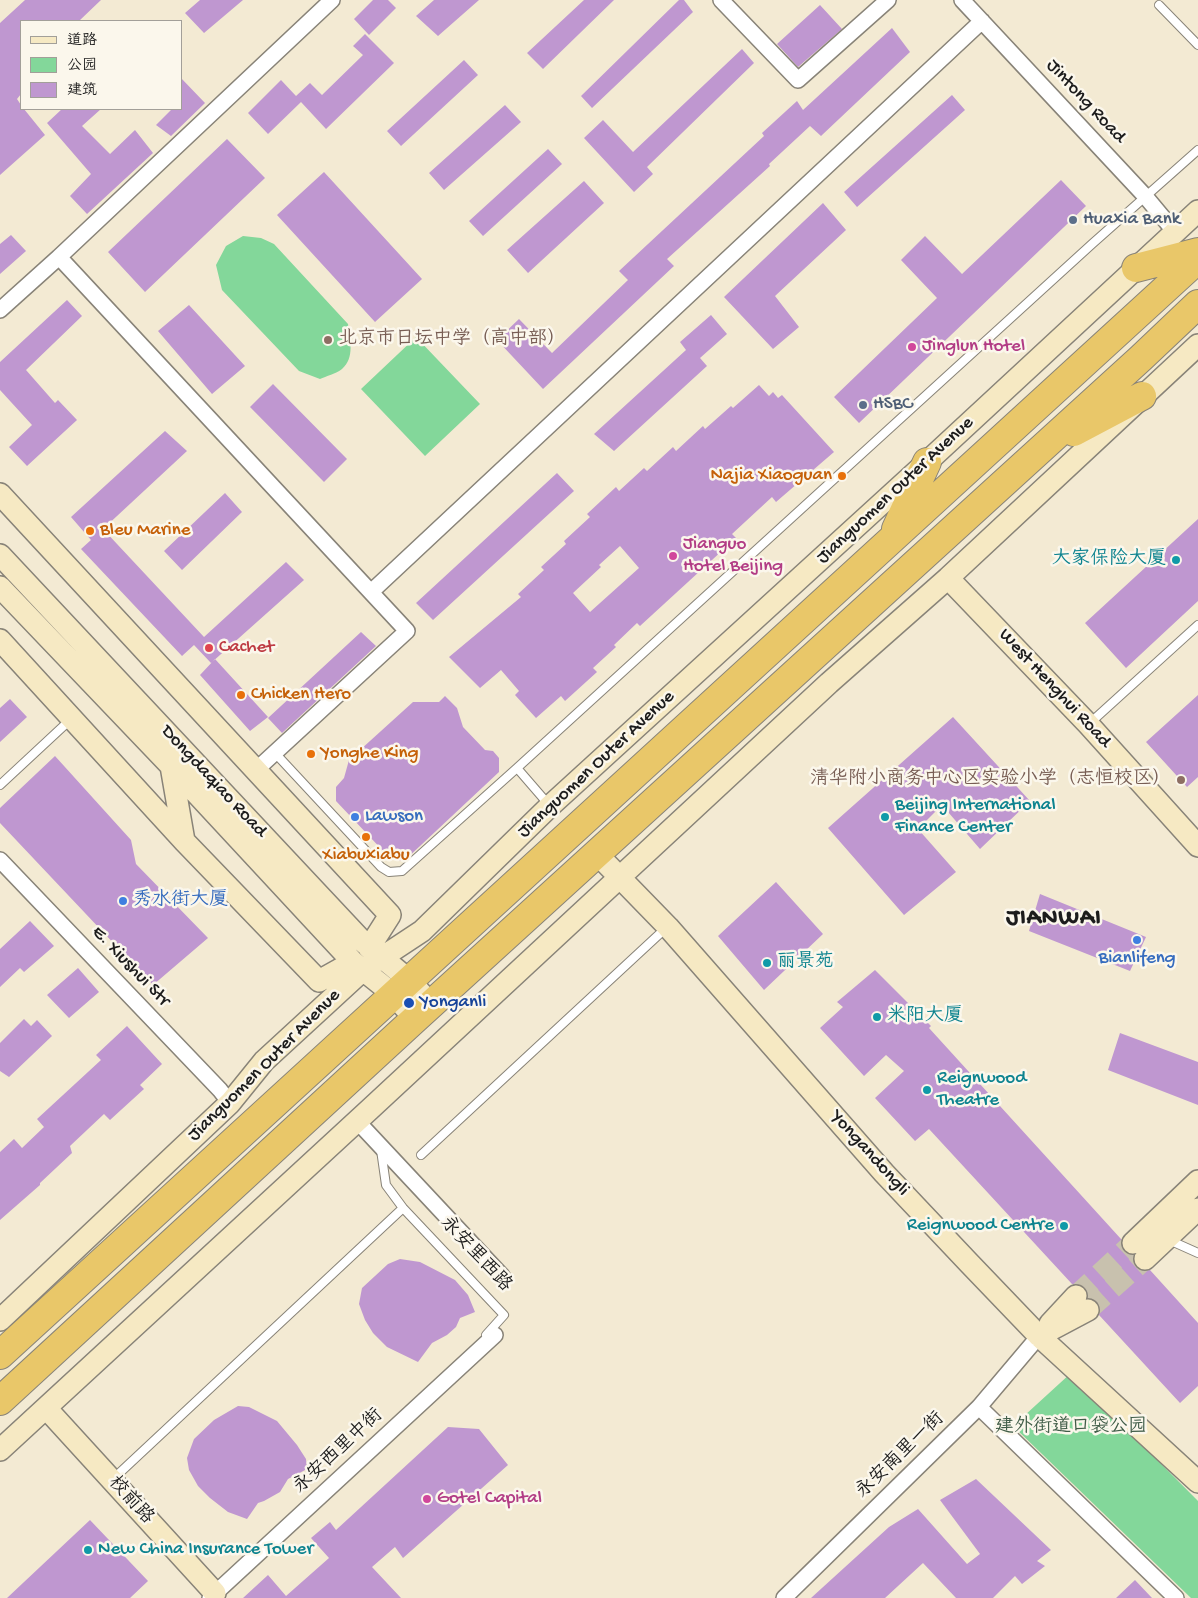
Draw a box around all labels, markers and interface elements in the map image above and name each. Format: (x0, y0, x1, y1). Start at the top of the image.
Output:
legend (20, 20, 182, 110)
text: 道路 (67, 32, 97, 50)
street label: Jintong Road (1040, 55, 1130, 149)
text: 公园 (67, 57, 97, 75)
text: 建筑 (67, 82, 97, 100)
place label: Huaxia Bank (1083, 209, 1180, 231)
marker: Huaxia Bank (1067, 214, 1079, 226)
place label: 北京市日坛中学（高中部） (338, 329, 566, 351)
marker: 北京市日坛中学（高中部） (322, 334, 334, 346)
place label: Jinglun Hotel (922, 336, 1025, 358)
marker: Jinglun Hotel (906, 341, 918, 353)
place label: HSBC (873, 394, 913, 416)
marker: HSBC (857, 399, 869, 411)
street label: Jianguomen Outer Avenue (813, 412, 979, 570)
place label: Najia Xiaoguan (710, 465, 832, 487)
marker: Najia Xiaoguan (836, 470, 848, 482)
place label: Bleu Marine (100, 520, 191, 542)
marker: Bleu Marine (84, 525, 96, 537)
place label: Jianguo Hotel Beijing (683, 534, 783, 578)
place label: 大家保险大厦 (1052, 549, 1166, 571)
marker: Jianguo Hotel Beijing (667, 550, 679, 562)
marker: 大家保险大厦 (1170, 554, 1182, 566)
street label: West Henghui Road (993, 625, 1115, 753)
place label: Cachet (219, 637, 274, 659)
marker: Cachet (203, 642, 215, 654)
place label: Chicken Hero (251, 684, 351, 706)
street label: Jianguomen Outer Avenue (514, 686, 680, 844)
marker: Chicken Hero (235, 689, 247, 701)
street label: Dongdaqiao Road (155, 721, 271, 843)
place label: Yonghe King (321, 743, 418, 765)
marker: Yonghe King (305, 748, 317, 760)
place label: 清华附小商务中心区实验小学（志恒校区） (810, 769, 1171, 791)
marker: 清华附小商务中心区实验小学（志恒校区） (1175, 774, 1187, 786)
place label: Beijing International Finance Center (895, 795, 1056, 839)
place label: Lawson (365, 806, 423, 828)
marker: Lawson (349, 811, 361, 823)
marker: Beijing International Finance Center (879, 811, 891, 823)
marker: Xiabuxiabu (360, 831, 372, 843)
place label: Xiabuxiabu (322, 845, 410, 867)
place label: 秀水街大厦 (133, 890, 228, 912)
marker: 秀水街大厦 (117, 895, 129, 907)
district label: JIANWAI (1005, 905, 1103, 933)
street label: E. Xiushui Str (86, 922, 174, 1012)
marker: Bianlifeng (1131, 934, 1143, 946)
place label: Bianlifeng (1098, 948, 1176, 970)
place label: 丽景苑 (777, 952, 834, 974)
marker: 丽景苑 (761, 957, 773, 969)
street label: Jianguomen Outer Avenue (184, 985, 346, 1147)
place label: Yonganli (420, 992, 486, 1014)
marker: Yonganli (402, 996, 416, 1010)
place label: 米阳大厦 (887, 1006, 963, 1028)
marker: 米阳大厦 (871, 1011, 883, 1023)
place label: Reignwood Theatre (937, 1068, 1026, 1112)
marker: Reignwood Theatre (921, 1084, 933, 1096)
street label: Yongandongli (825, 1107, 913, 1201)
street label: 永安里西路 (434, 1212, 516, 1298)
place label: Reignwood Centre (907, 1215, 1054, 1237)
marker: Reignwood Centre (1058, 1220, 1070, 1232)
street label: 永安西里中街 (290, 1405, 388, 1499)
street label: 永安南里一街 (852, 1408, 950, 1504)
park label: 建外街道口袋公园 (995, 1417, 1147, 1439)
street label: 校前路 (102, 1472, 158, 1530)
place label: Gotel Capital (437, 1488, 542, 1510)
marker: Gotel Capital (421, 1493, 433, 1505)
place label: New China Insurance Tower (98, 1539, 313, 1561)
marker: New China Insurance Tower (82, 1544, 94, 1556)

